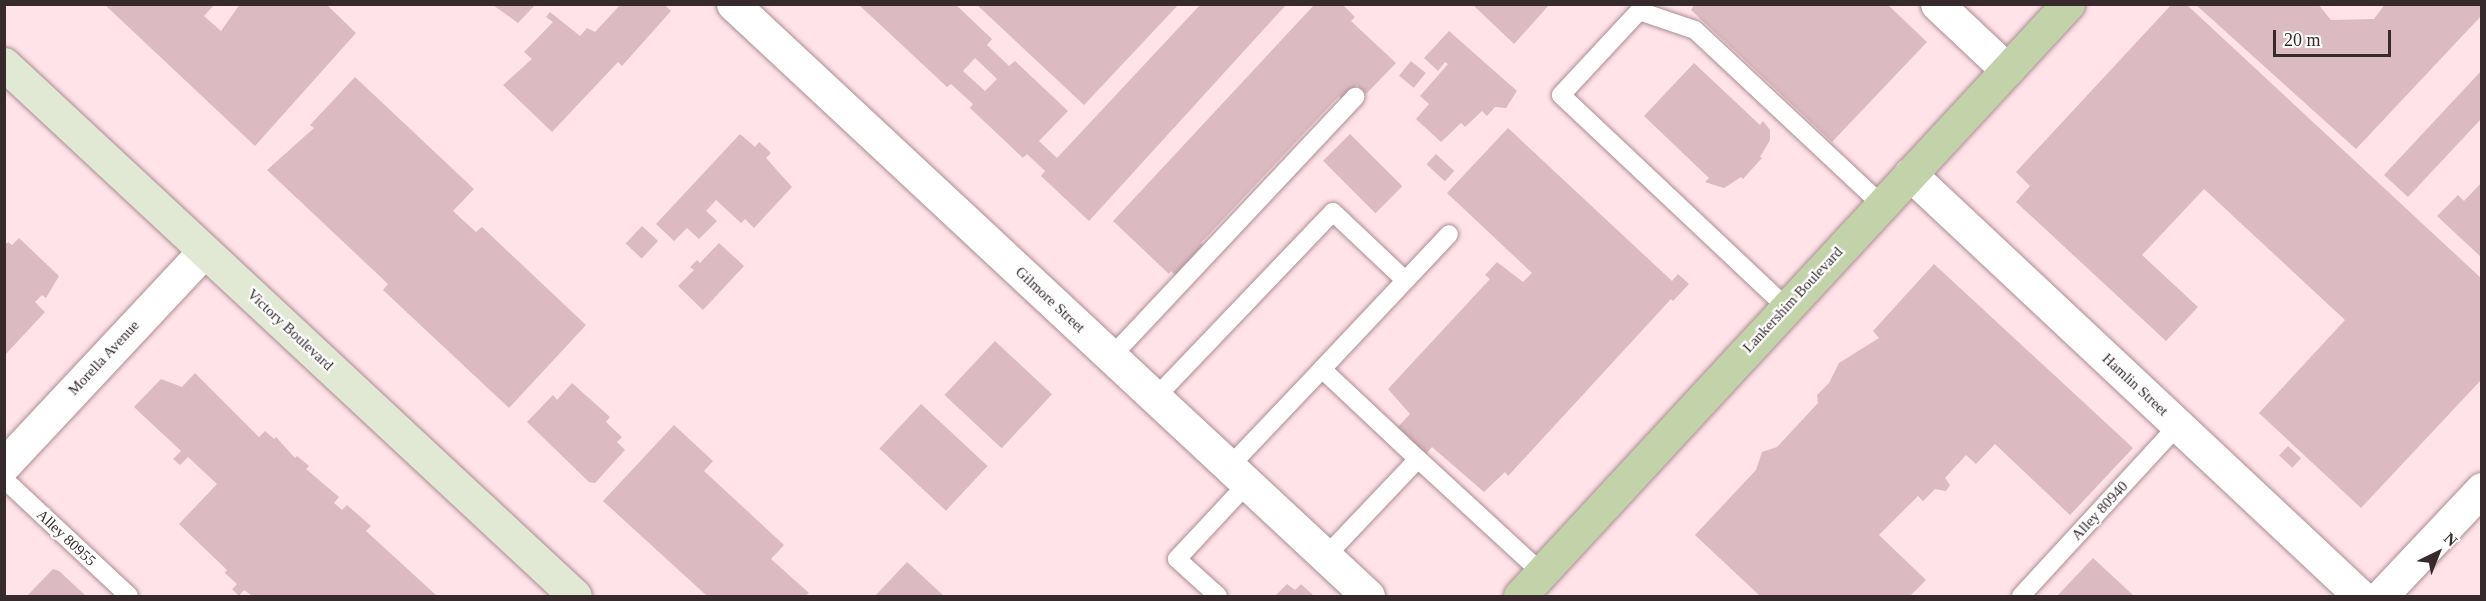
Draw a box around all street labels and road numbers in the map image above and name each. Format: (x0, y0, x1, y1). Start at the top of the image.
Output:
street label: Lankershim Boulevard (1739, 243, 1847, 357)
street label: Gilmore Street (1011, 263, 1089, 337)
street label: Victory Boulevard (243, 286, 337, 374)
street label: Morella Avenue (64, 316, 144, 400)
street label: Hamlin Street (2098, 350, 2172, 420)
street label: Alley 80940 (2068, 478, 2132, 544)
street label: Alley 80955 (33, 506, 99, 570)

